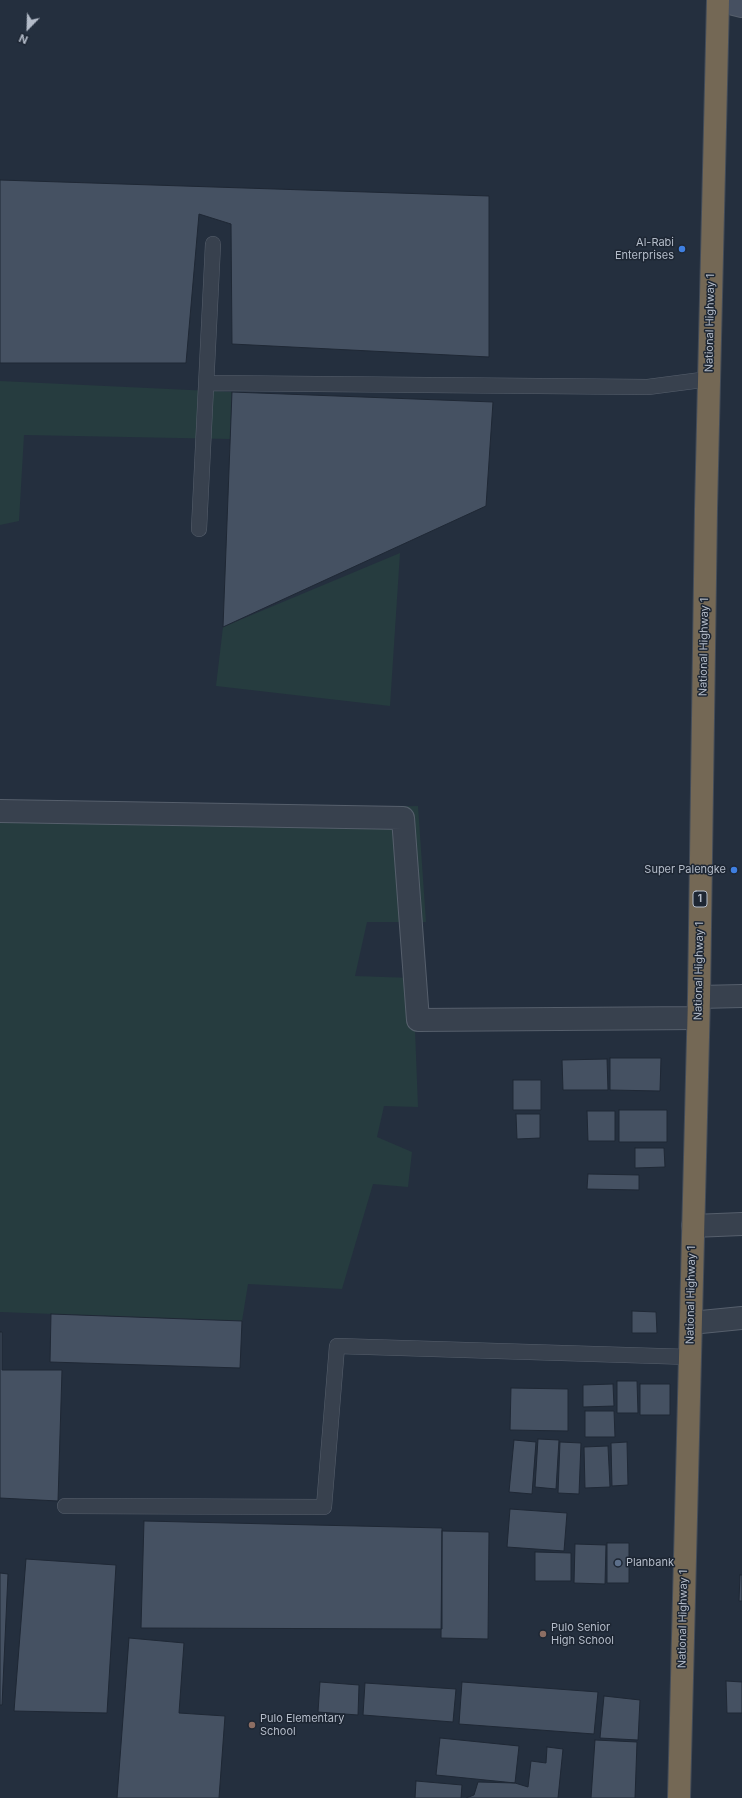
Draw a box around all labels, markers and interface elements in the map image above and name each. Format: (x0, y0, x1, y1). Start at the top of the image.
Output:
north arrow (8, 8, 48, 48)
text: N (17, 31, 30, 47)
place label: Al-Rabi Enterprises (615, 236, 674, 262)
marker: Al-Rabi Enterprises (677, 244, 687, 254)
street label: National Highway 1 (703, 274, 717, 372)
street label: National Highway 1 (697, 598, 711, 696)
place label: Super Palengke (644, 863, 726, 877)
marker: Super Palengke (729, 865, 739, 875)
road number: 1 (693, 891, 707, 907)
street label: National Highway 1 (692, 922, 706, 1020)
street label: National Highway 1 (684, 1246, 698, 1344)
place label: Planbank (626, 1556, 674, 1570)
marker: Planbank (613, 1558, 623, 1568)
street label: National Highway 1 (676, 1570, 690, 1668)
place label: Pulo Senior High School (551, 1621, 614, 1647)
marker: Pulo Senior High School (538, 1629, 548, 1639)
place label: Pulo Elementary School (260, 1712, 344, 1738)
marker: Pulo Elementary School (247, 1720, 257, 1730)

